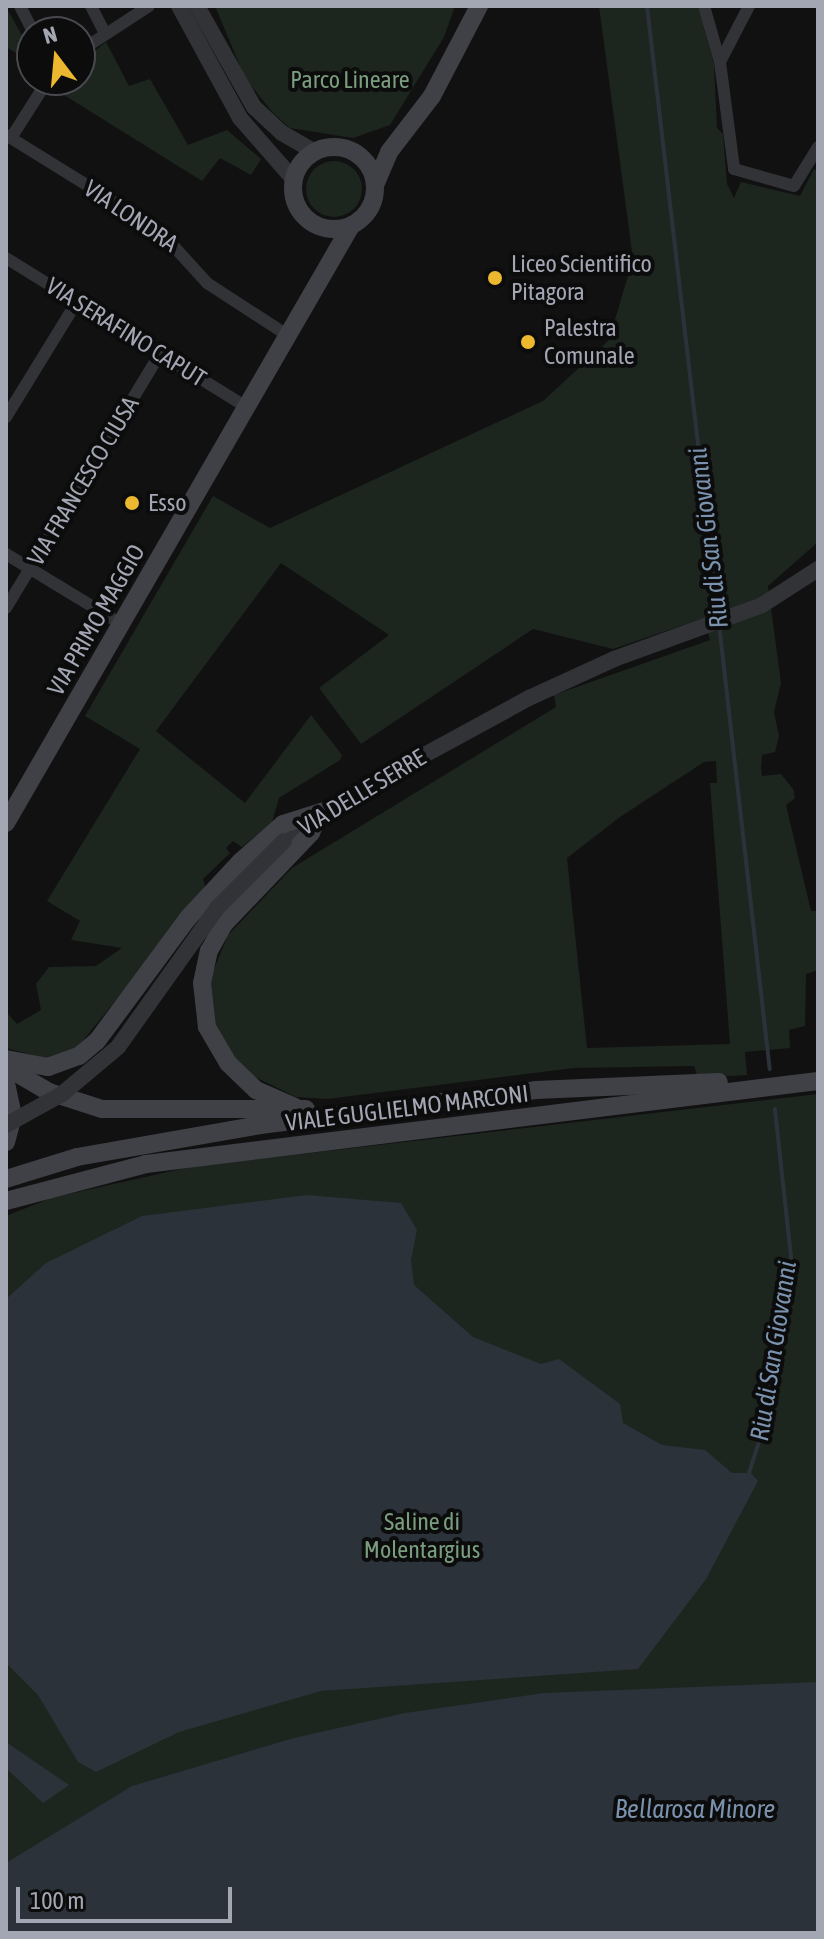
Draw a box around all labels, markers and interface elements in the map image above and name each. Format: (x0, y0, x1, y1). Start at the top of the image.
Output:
north arrow (16, 16, 96, 96)
text: N (40, 21, 60, 49)
park label: Parco Lineare (290, 66, 410, 94)
street label: VIA LONDRA (79, 174, 183, 258)
place label: Liceo Scientifico Pitagora (511, 250, 652, 306)
marker: Liceo Scientifico Pitagora (486, 269, 504, 287)
street label: VIA SERAFINO CAPUT (41, 271, 211, 393)
place label: Palestra Comunale (544, 314, 635, 370)
marker: Palestra Comunale (519, 333, 537, 351)
street label: VIA FRANCESCO CIUSA (21, 391, 145, 571)
water label: Riu di San Giovanni (682, 446, 736, 630)
place label: Esso (148, 489, 186, 517)
marker: Esso (123, 494, 141, 512)
street label: VIA PRIMO MAGGIO (41, 539, 151, 701)
street label: VIA DELLE SERRE (293, 743, 431, 841)
street label: VIALE GUGLIELMO MARCONI (284, 1079, 530, 1137)
water label: Riu di San Giovanni (744, 1259, 804, 1443)
park label: Saline di Molentargius (364, 1508, 480, 1564)
water label: Bellarosa Minore (615, 1794, 775, 1826)
scale bar (20, 1871, 236, 1921)
text: 100 m (30, 1887, 84, 1914)

